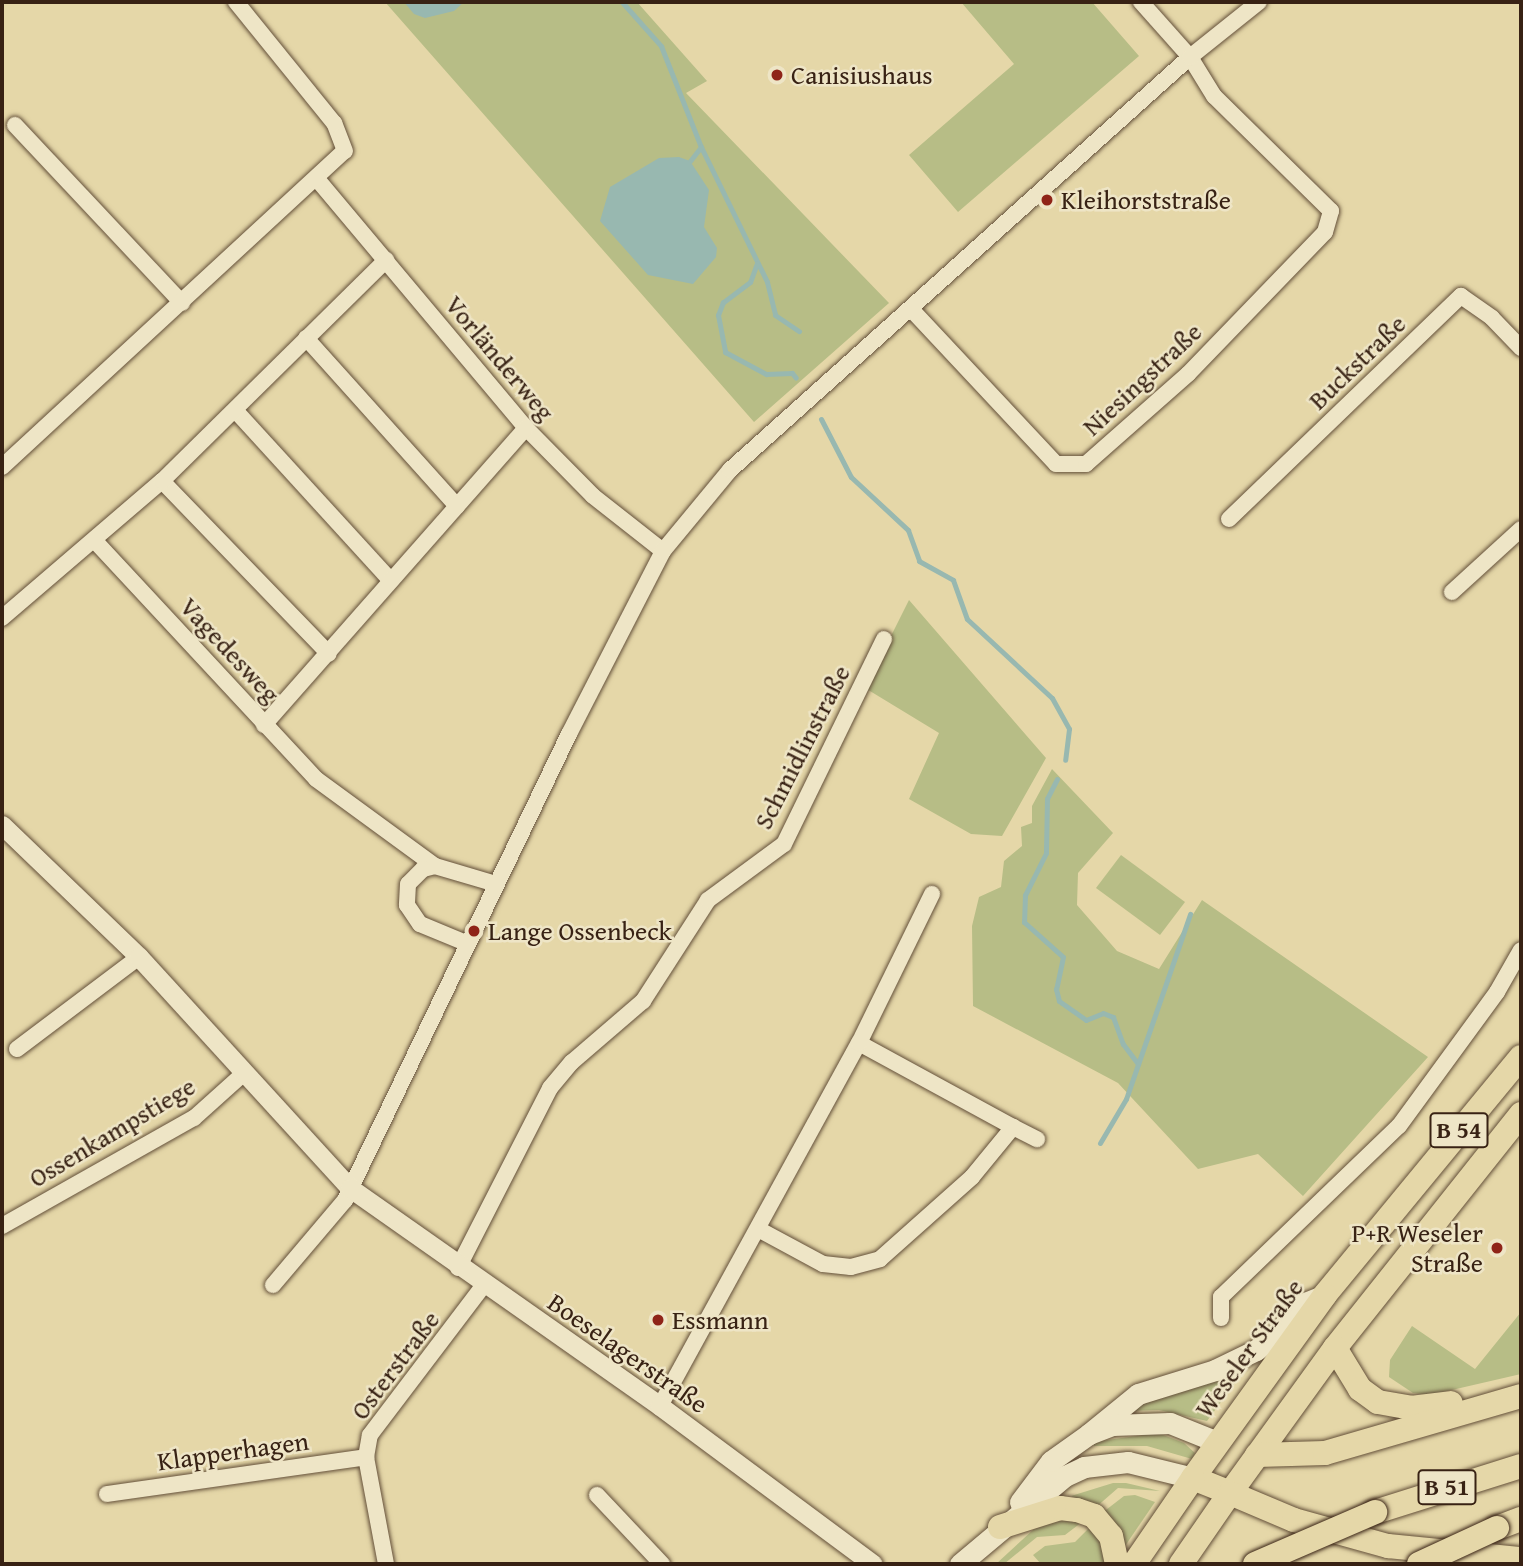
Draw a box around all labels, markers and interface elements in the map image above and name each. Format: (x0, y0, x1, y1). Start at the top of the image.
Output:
place label: Canisiushaus (791, 59, 933, 91)
marker: Canisiushaus (769, 67, 785, 83)
place label: Kleihorststraße (1061, 184, 1231, 216)
marker: Kleihorststraße (1039, 192, 1055, 208)
street label: Vorländerweg (439, 289, 561, 427)
street label: Buckstraße (1302, 308, 1412, 416)
street label: Niesingstraße (1076, 316, 1208, 442)
street label: Vagedesweg (173, 591, 287, 709)
street label: Schmidlinstraße (747, 660, 857, 834)
place label: Lange Ossenbeck (488, 915, 672, 947)
marker: Lange Ossenbeck (466, 923, 482, 939)
street label: Ossenkampstiege (23, 1070, 201, 1194)
road number: B 54 (1429, 1110, 1489, 1150)
place label: P+R Weseler Straße (1352, 1217, 1483, 1278)
marker: P+R Weseler Straße (1489, 1240, 1505, 1256)
street label: Weseler Straße (1188, 1273, 1310, 1423)
street label: Boeselagerstraße (542, 1286, 714, 1420)
place label: Essmann (672, 1304, 769, 1336)
street label: Osterstraße (344, 1305, 446, 1425)
marker: Essmann (650, 1312, 666, 1328)
street label: Klapperhagen (155, 1425, 311, 1477)
road number: B 51 (1417, 1466, 1477, 1507)

